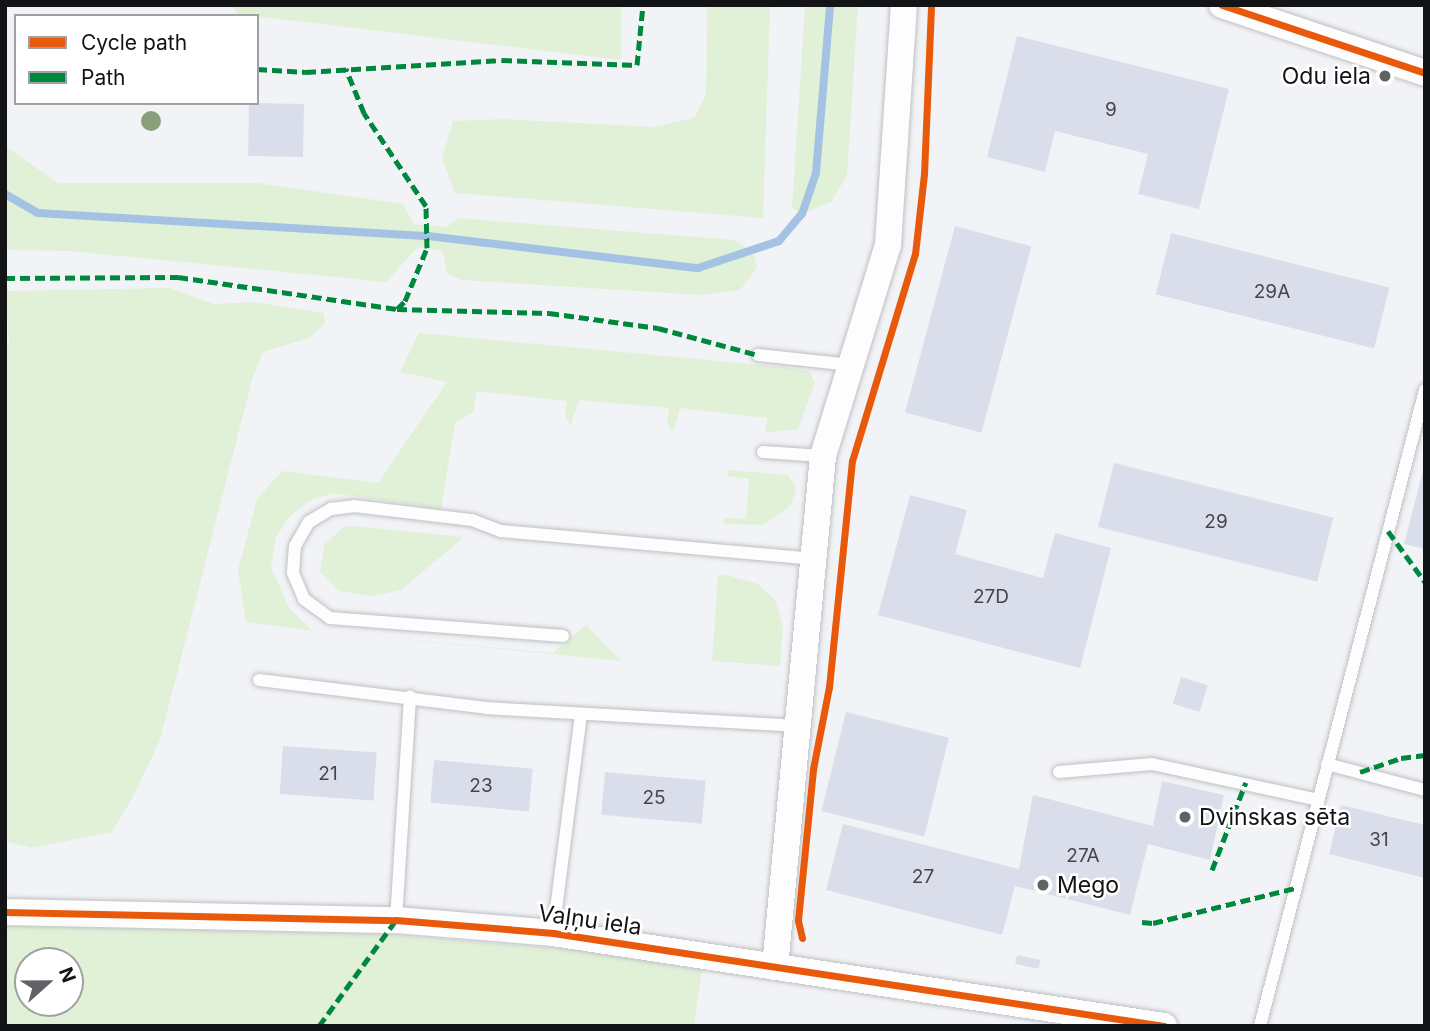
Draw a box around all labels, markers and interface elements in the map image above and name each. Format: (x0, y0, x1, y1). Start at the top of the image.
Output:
legend (14, 14, 259, 105)
text: Cycle path (81, 30, 187, 55)
place label: Odu iela (1282, 62, 1371, 90)
text: Path (81, 65, 126, 90)
marker: Odu iela (1377, 68, 1393, 84)
house number: 9 (1105, 99, 1117, 121)
house number: 29A (1254, 281, 1290, 303)
house number: 29 (1204, 511, 1228, 533)
house number: 27D (973, 586, 1009, 608)
house number: 21 (318, 763, 338, 785)
house number: 23 (469, 775, 493, 797)
house number: 25 (642, 787, 666, 809)
place label: Dvinskas sēta (1199, 803, 1350, 831)
marker: Dvinskas sēta (1177, 809, 1193, 825)
house number: 31 (1369, 829, 1389, 851)
house number: 27A (1066, 845, 1100, 867)
house number: 27 (912, 866, 934, 888)
place label: Mego (1057, 871, 1119, 899)
marker: Mego (1035, 877, 1051, 893)
street label: Vaļņu iela (536, 899, 644, 941)
north arrow (14, 947, 84, 1017)
text: N (54, 964, 81, 986)

